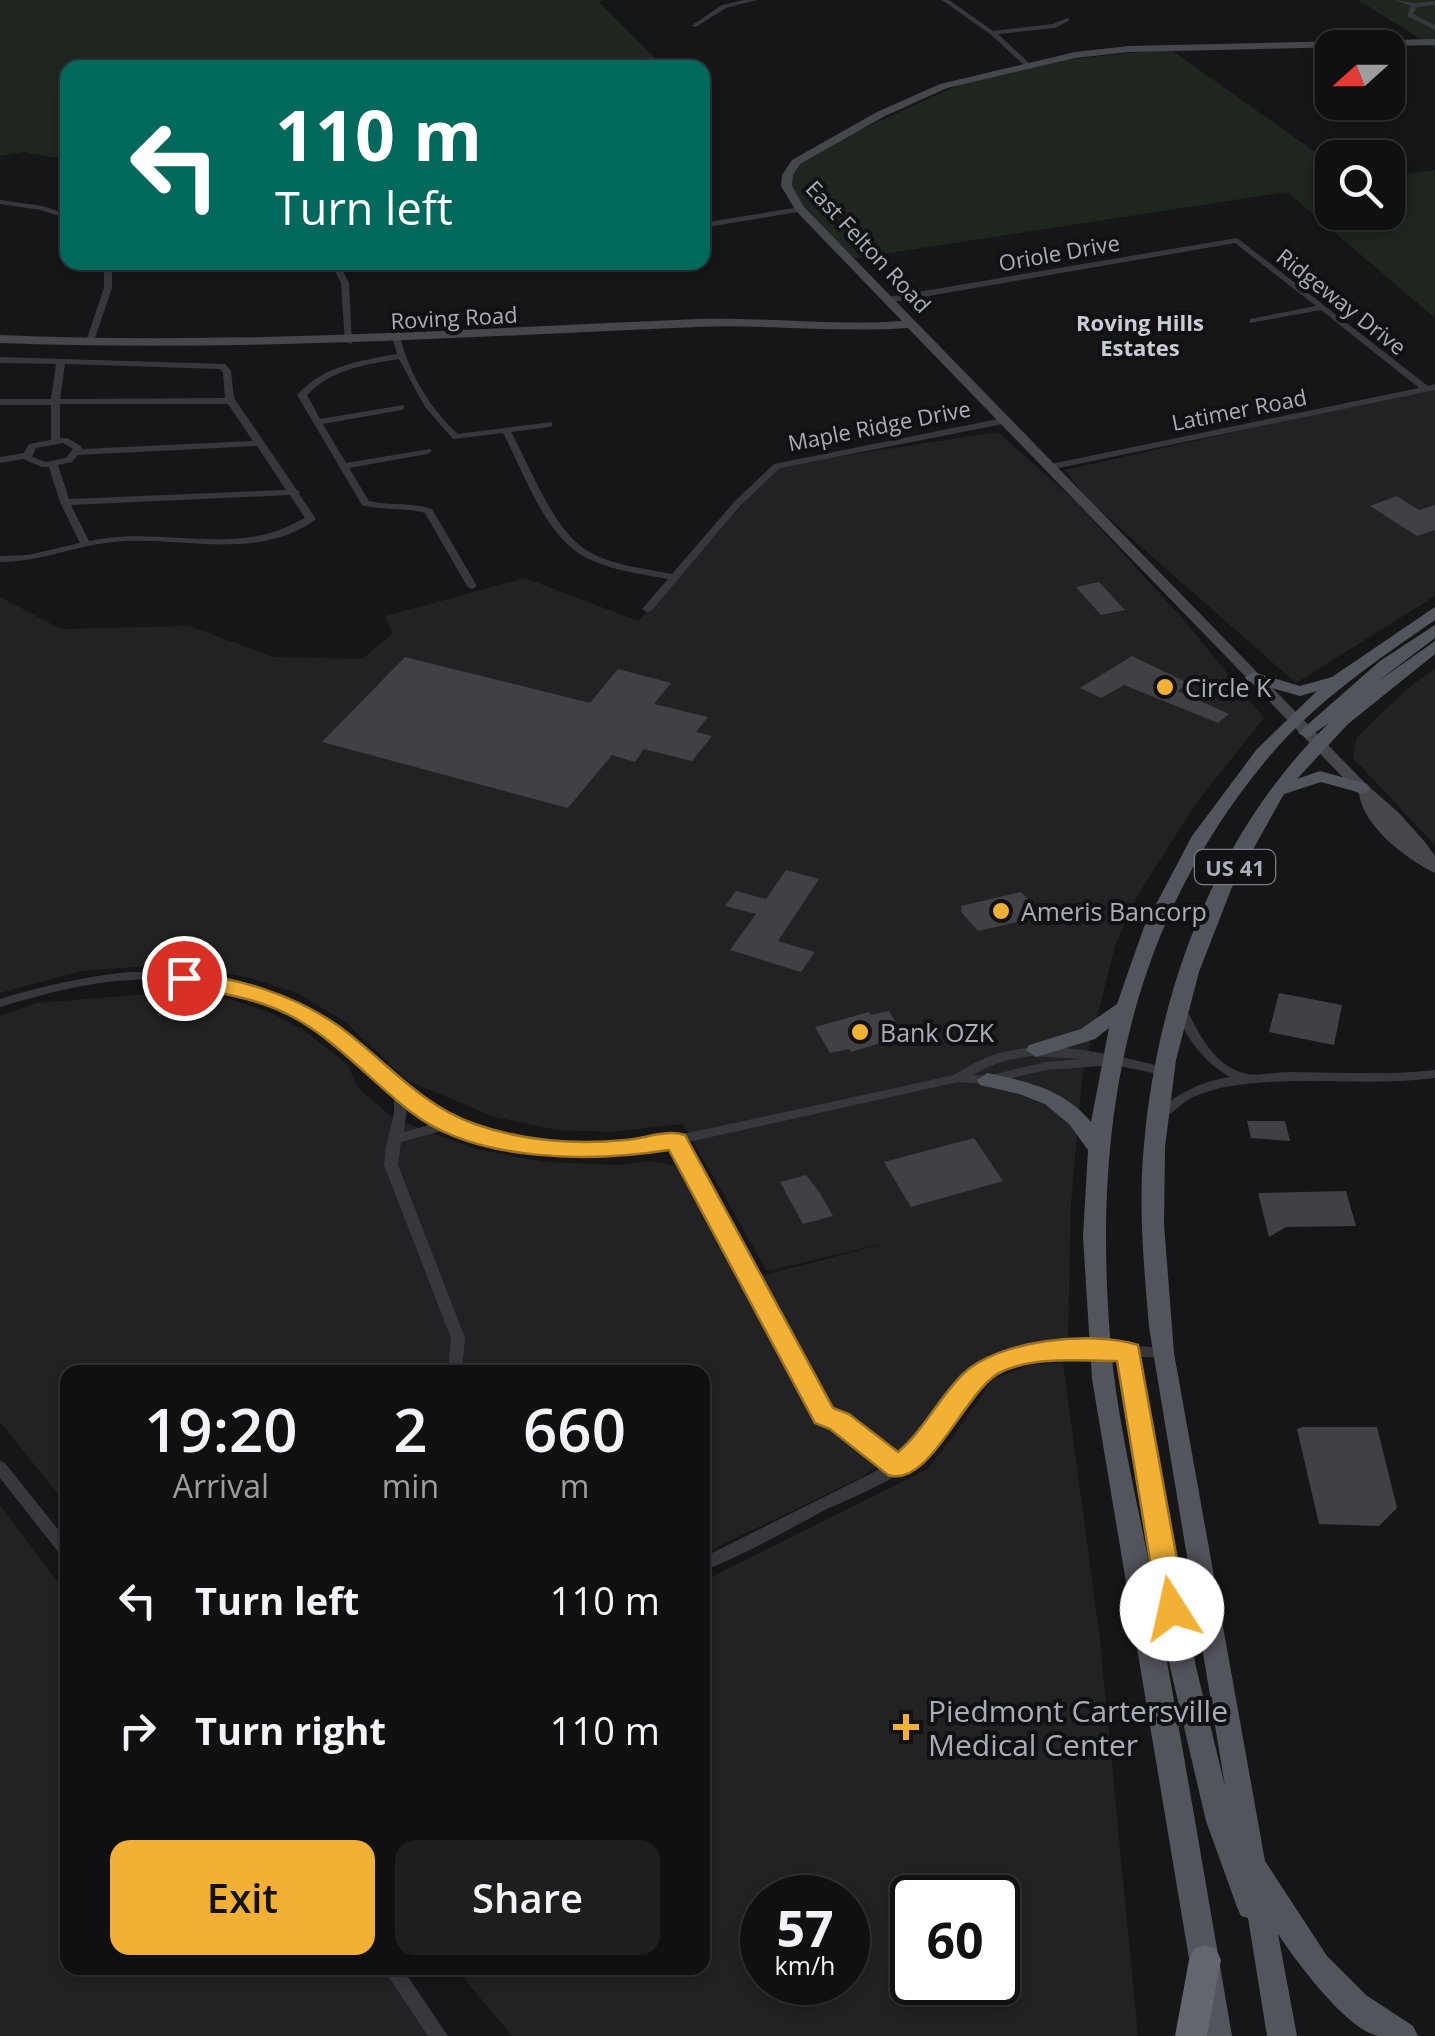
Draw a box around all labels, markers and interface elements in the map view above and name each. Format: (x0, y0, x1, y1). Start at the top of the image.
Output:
north arrow (1315, 30, 1405, 120)
map controls (1315, 30, 1405, 230)
text: 110 m (275, 86, 482, 182)
icon: left (110, 100, 240, 230)
button: search (1315, 140, 1405, 230)
street label: East Felton Road (800, 173, 938, 319)
text: Turn left (275, 177, 453, 238)
street label: Oriole Drive (996, 227, 1122, 277)
street label: Ridgeway Drive (1271, 241, 1413, 361)
street label: Roving Road (390, 299, 518, 335)
district label: Roving Hills Estates (1076, 307, 1204, 362)
street label: Latimer Road (1169, 381, 1309, 437)
street label: Maple Ridge Drive (785, 393, 973, 457)
place label: Circle K (1185, 670, 1272, 704)
marker: Circle K (1154, 676, 1176, 698)
road number: US 41 (1195, 850, 1275, 884)
place label: Ameris Bancorp (1021, 894, 1207, 928)
marker: Ameris Bancorp (990, 900, 1012, 922)
pin (142, 936, 227, 1021)
icon: arrive (157, 951, 212, 1006)
place label: Bank OZK (880, 1015, 995, 1049)
marker: Bank OZK (849, 1021, 871, 1043)
text: 19:20 (144, 1388, 298, 1470)
text: 2 (393, 1388, 428, 1470)
text: 660 (523, 1388, 626, 1470)
text: Arrival (173, 1464, 269, 1507)
text: min (382, 1464, 439, 1507)
text: m (560, 1464, 589, 1507)
position arrow (1120, 1557, 1224, 1661)
icon: left (110, 1573, 165, 1628)
text: Turn left (195, 1574, 359, 1626)
text: 110 m (550, 1574, 660, 1626)
place label: Piedmont Cartersville Medical Center (928, 1690, 1228, 1765)
icon: right (110, 1703, 165, 1758)
text: Turn right (195, 1704, 386, 1756)
text: 110 m (550, 1704, 660, 1756)
marker: Piedmont Cartersville Medical Center (893, 1714, 919, 1740)
button: Exit (110, 1840, 375, 1955)
button: Share (395, 1840, 660, 1955)
speed limit sign: 60 (890, 1875, 1020, 2005)
text: 57 (776, 1894, 834, 1962)
text: km/h (775, 1948, 835, 1982)

